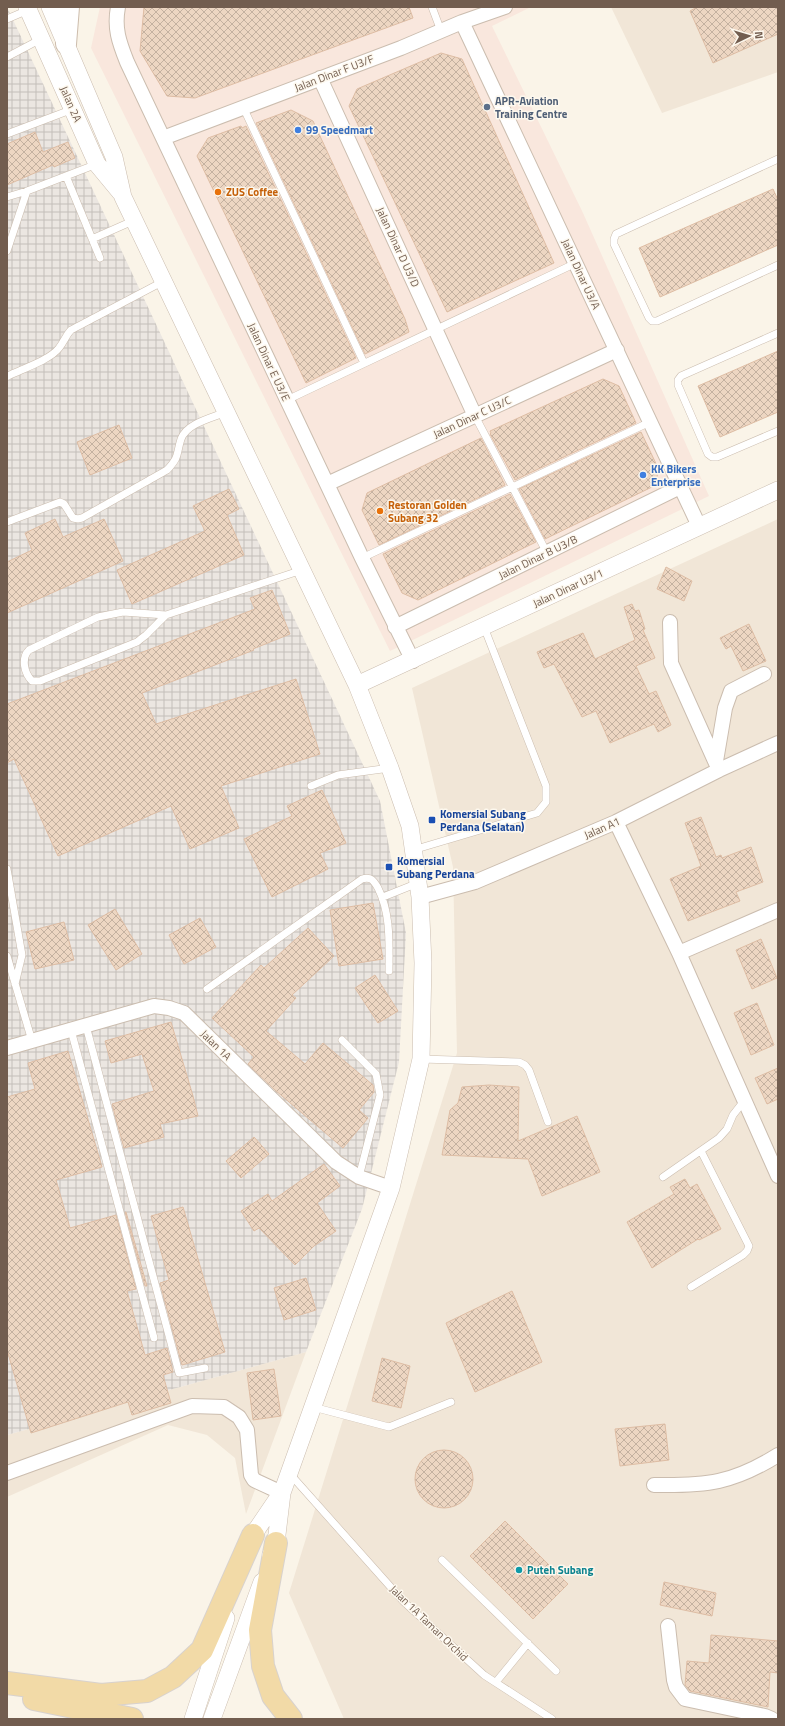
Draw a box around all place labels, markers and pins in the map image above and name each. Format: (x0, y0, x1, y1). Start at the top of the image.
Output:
place label: APR-Aviation Training Centre (495, 93, 568, 122)
marker: APR-Aviation Training Centre (482, 102, 492, 112)
place label: 99 Speedmart (306, 122, 373, 138)
marker: 99 Speedmart (293, 125, 303, 135)
place label: ZUS Coffee (226, 184, 279, 200)
marker: ZUS Coffee (213, 187, 223, 197)
place label: KK Bikers Enterprise (651, 461, 701, 490)
marker: KK Bikers Enterprise (638, 470, 648, 480)
place label: Restoran Golden Subang 32 (388, 497, 467, 526)
marker: Restoran Golden Subang 32 (375, 506, 385, 516)
place label: Komersial Subang Perdana (Selatan) (440, 806, 526, 835)
marker: Komersial Subang Perdana (Selatan) (427, 815, 437, 825)
place label: Komersial Subang Perdana (397, 853, 475, 882)
marker: Komersial Subang Perdana (384, 862, 394, 872)
place label: Puteh Subang (527, 1562, 593, 1578)
marker: Puteh Subang (514, 1565, 524, 1575)

